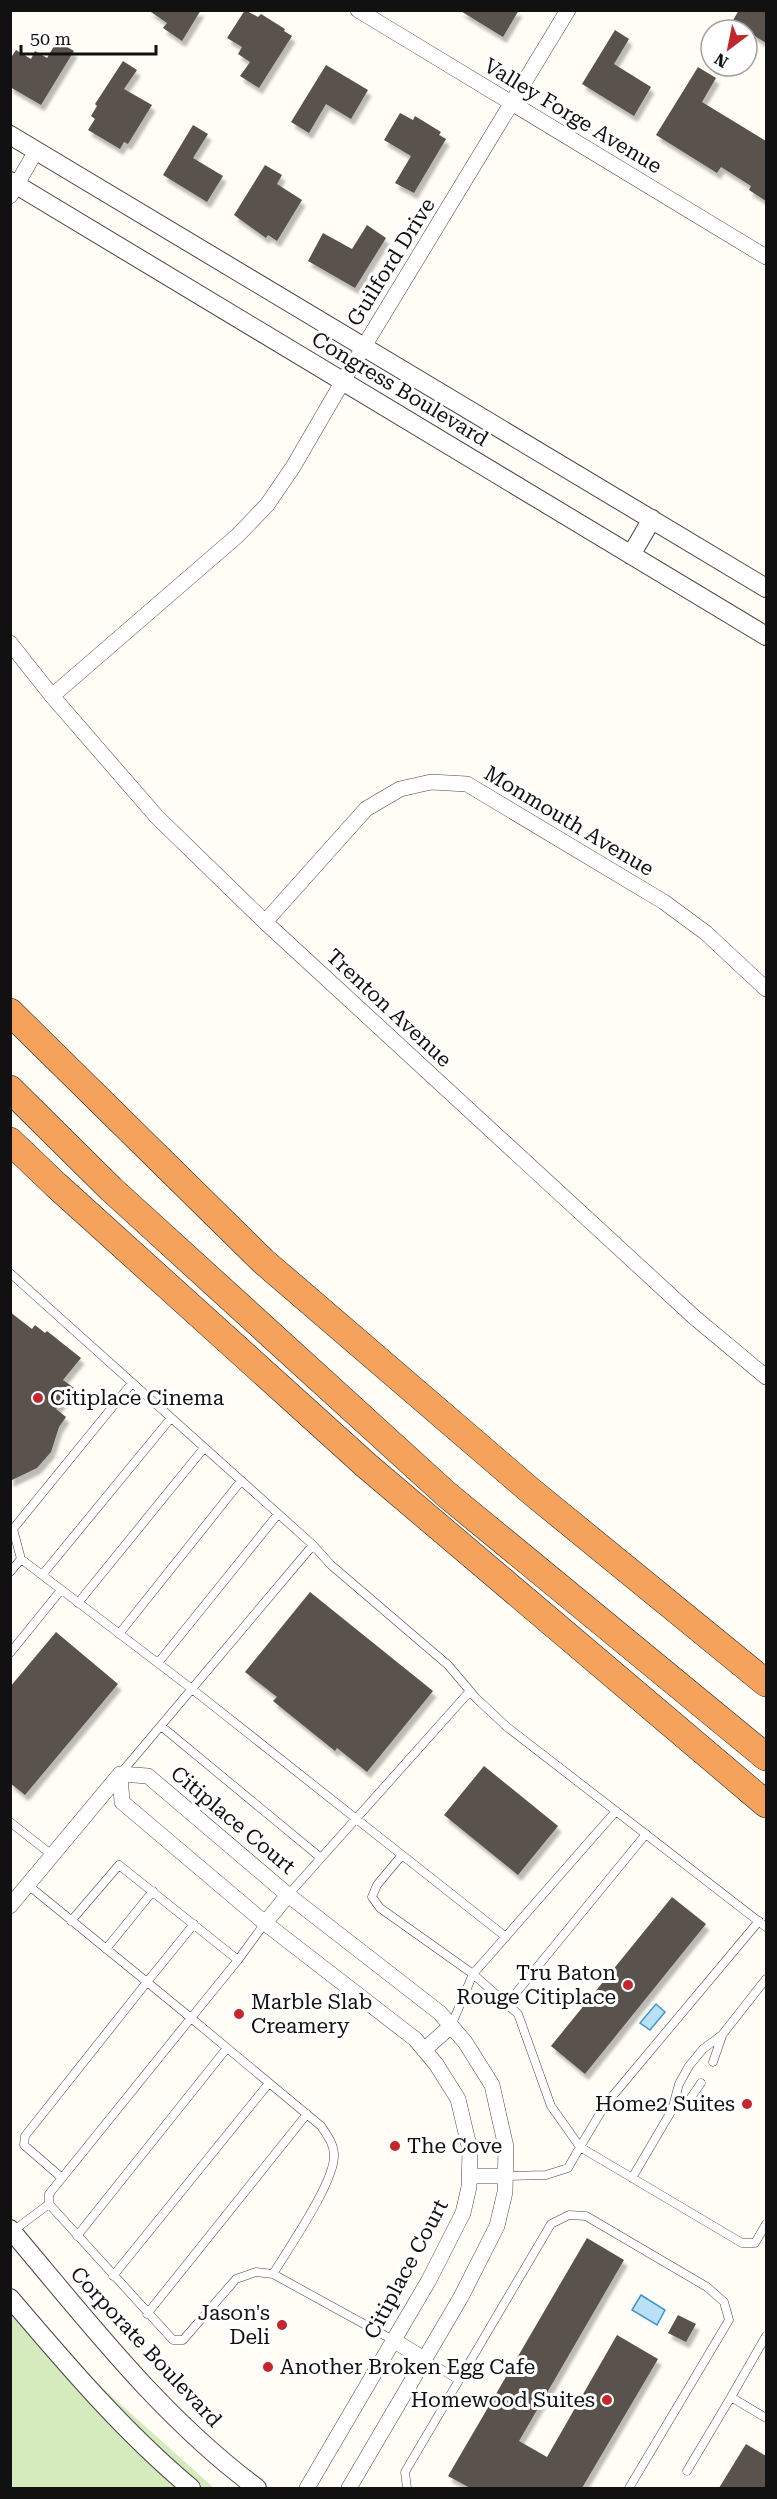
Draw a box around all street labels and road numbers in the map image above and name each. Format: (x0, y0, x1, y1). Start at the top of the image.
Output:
street label: Valley Forge Avenue (480, 53, 666, 179)
street label: Guilford Drive (342, 194, 440, 330)
street label: Congress Boulevard (307, 327, 493, 451)
street label: Monmouth Avenue (480, 761, 658, 881)
street label: Trenton Avenue (322, 944, 456, 1072)
street label: Citiplace Court (166, 1761, 300, 1879)
street label: Citiplace Court (359, 2195, 453, 2343)
street label: Corporate Boulevard (65, 2262, 227, 2432)

